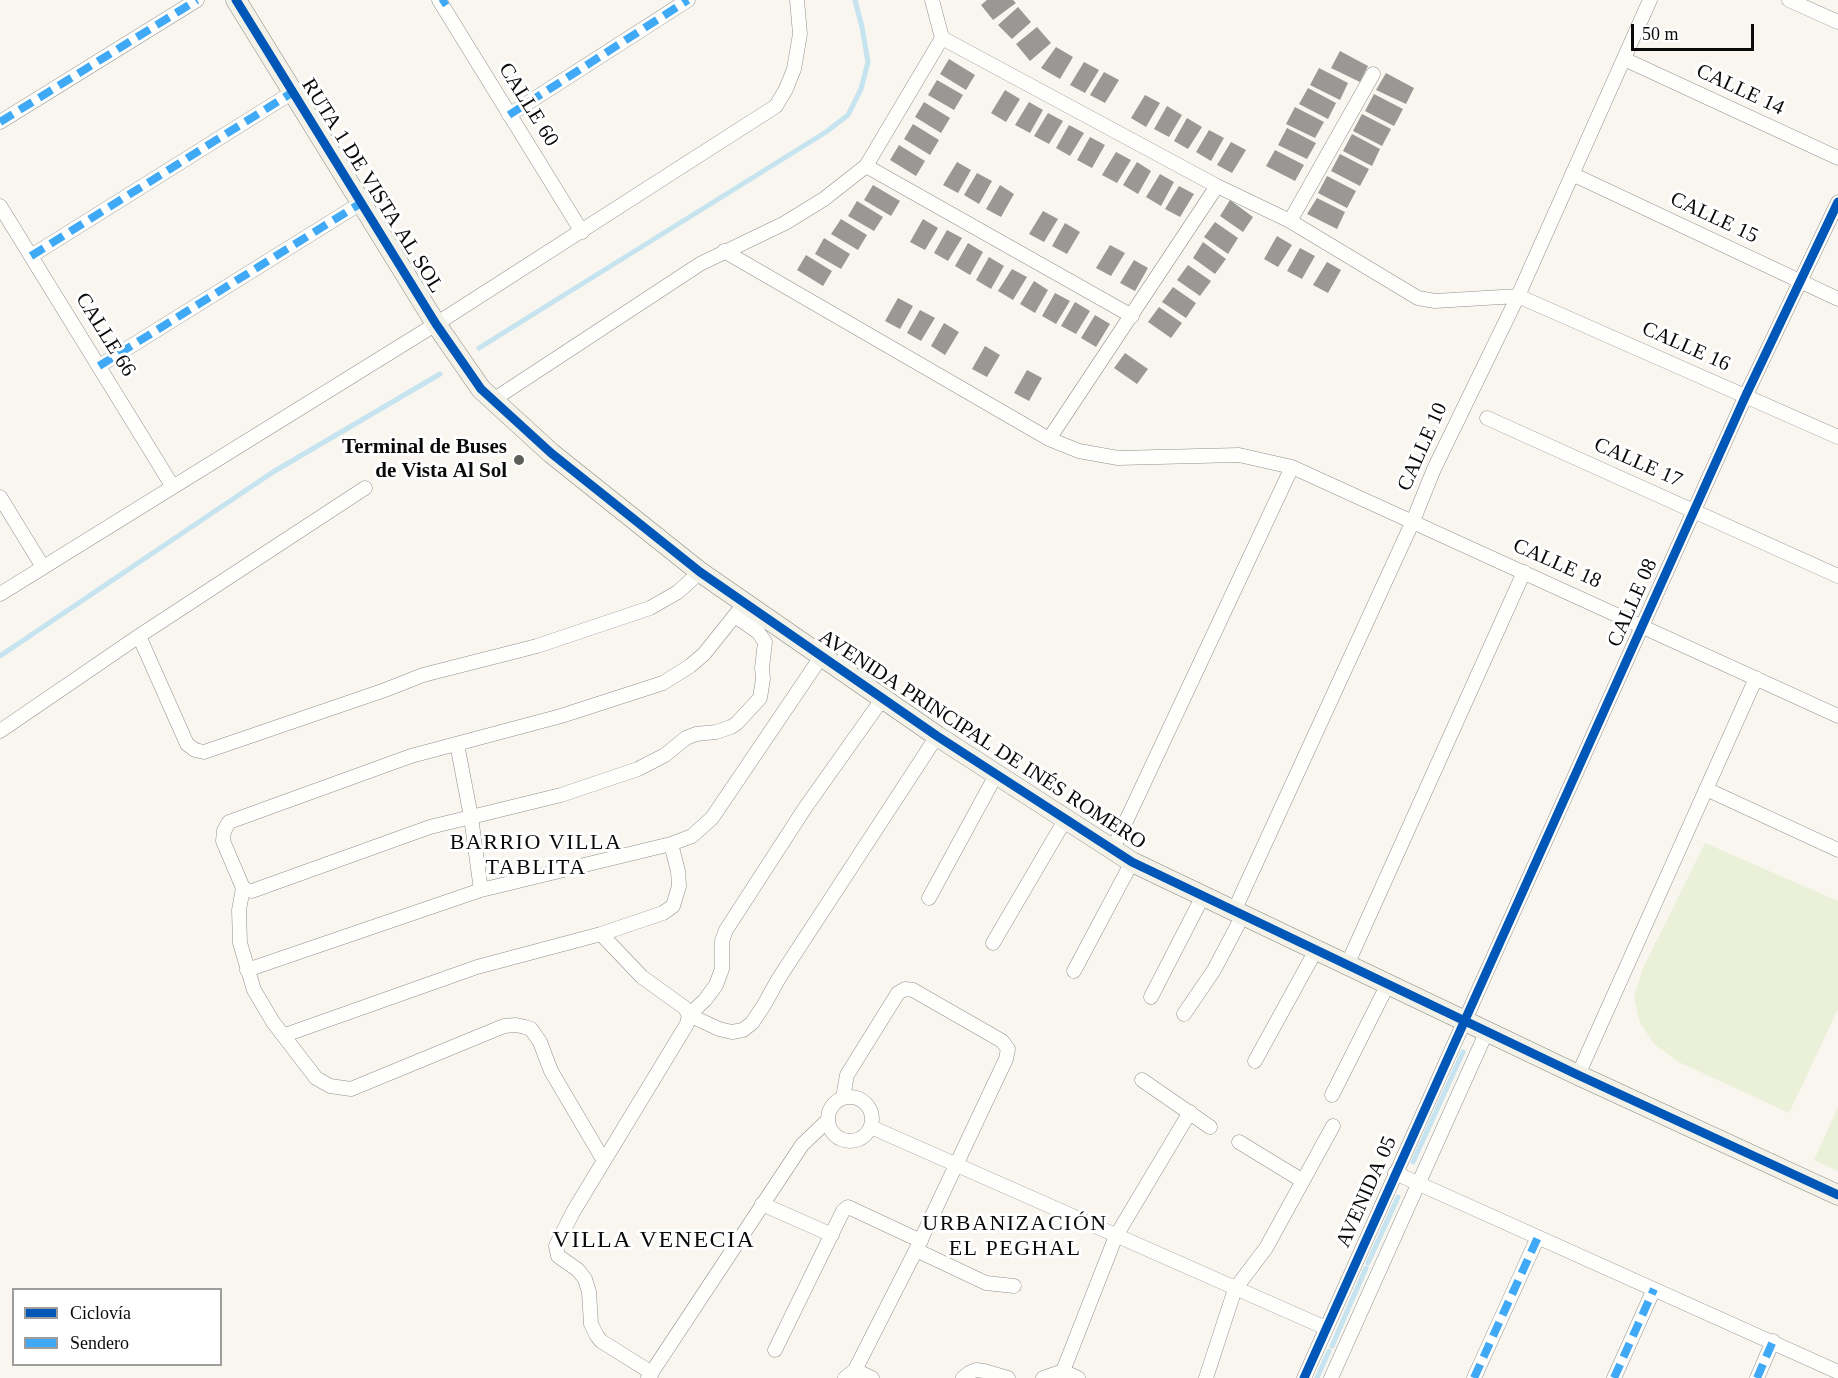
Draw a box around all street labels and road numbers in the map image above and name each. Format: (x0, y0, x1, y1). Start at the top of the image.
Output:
street label: CALLE 60 (492, 59, 564, 151)
street label: CALLE 14 (1692, 59, 1788, 121)
street label: RUTA 1 DE VISTA AL SOL (296, 74, 448, 298)
street label: CALLE 15 (1666, 187, 1762, 249)
street label: CALLE 66 (69, 289, 141, 381)
street label: CALLE 16 (1638, 316, 1734, 378)
street label: CALLE 10 (1392, 399, 1454, 495)
street label: CALLE 17 (1590, 432, 1686, 494)
street label: CALLE 18 (1509, 533, 1605, 595)
street label: CALLE 08 (1602, 555, 1664, 651)
street label: AVENIDA PRINCIPAL DE INÉS ROMERO (814, 625, 1150, 855)
street label: AVENIDA 05 (1331, 1132, 1403, 1252)

